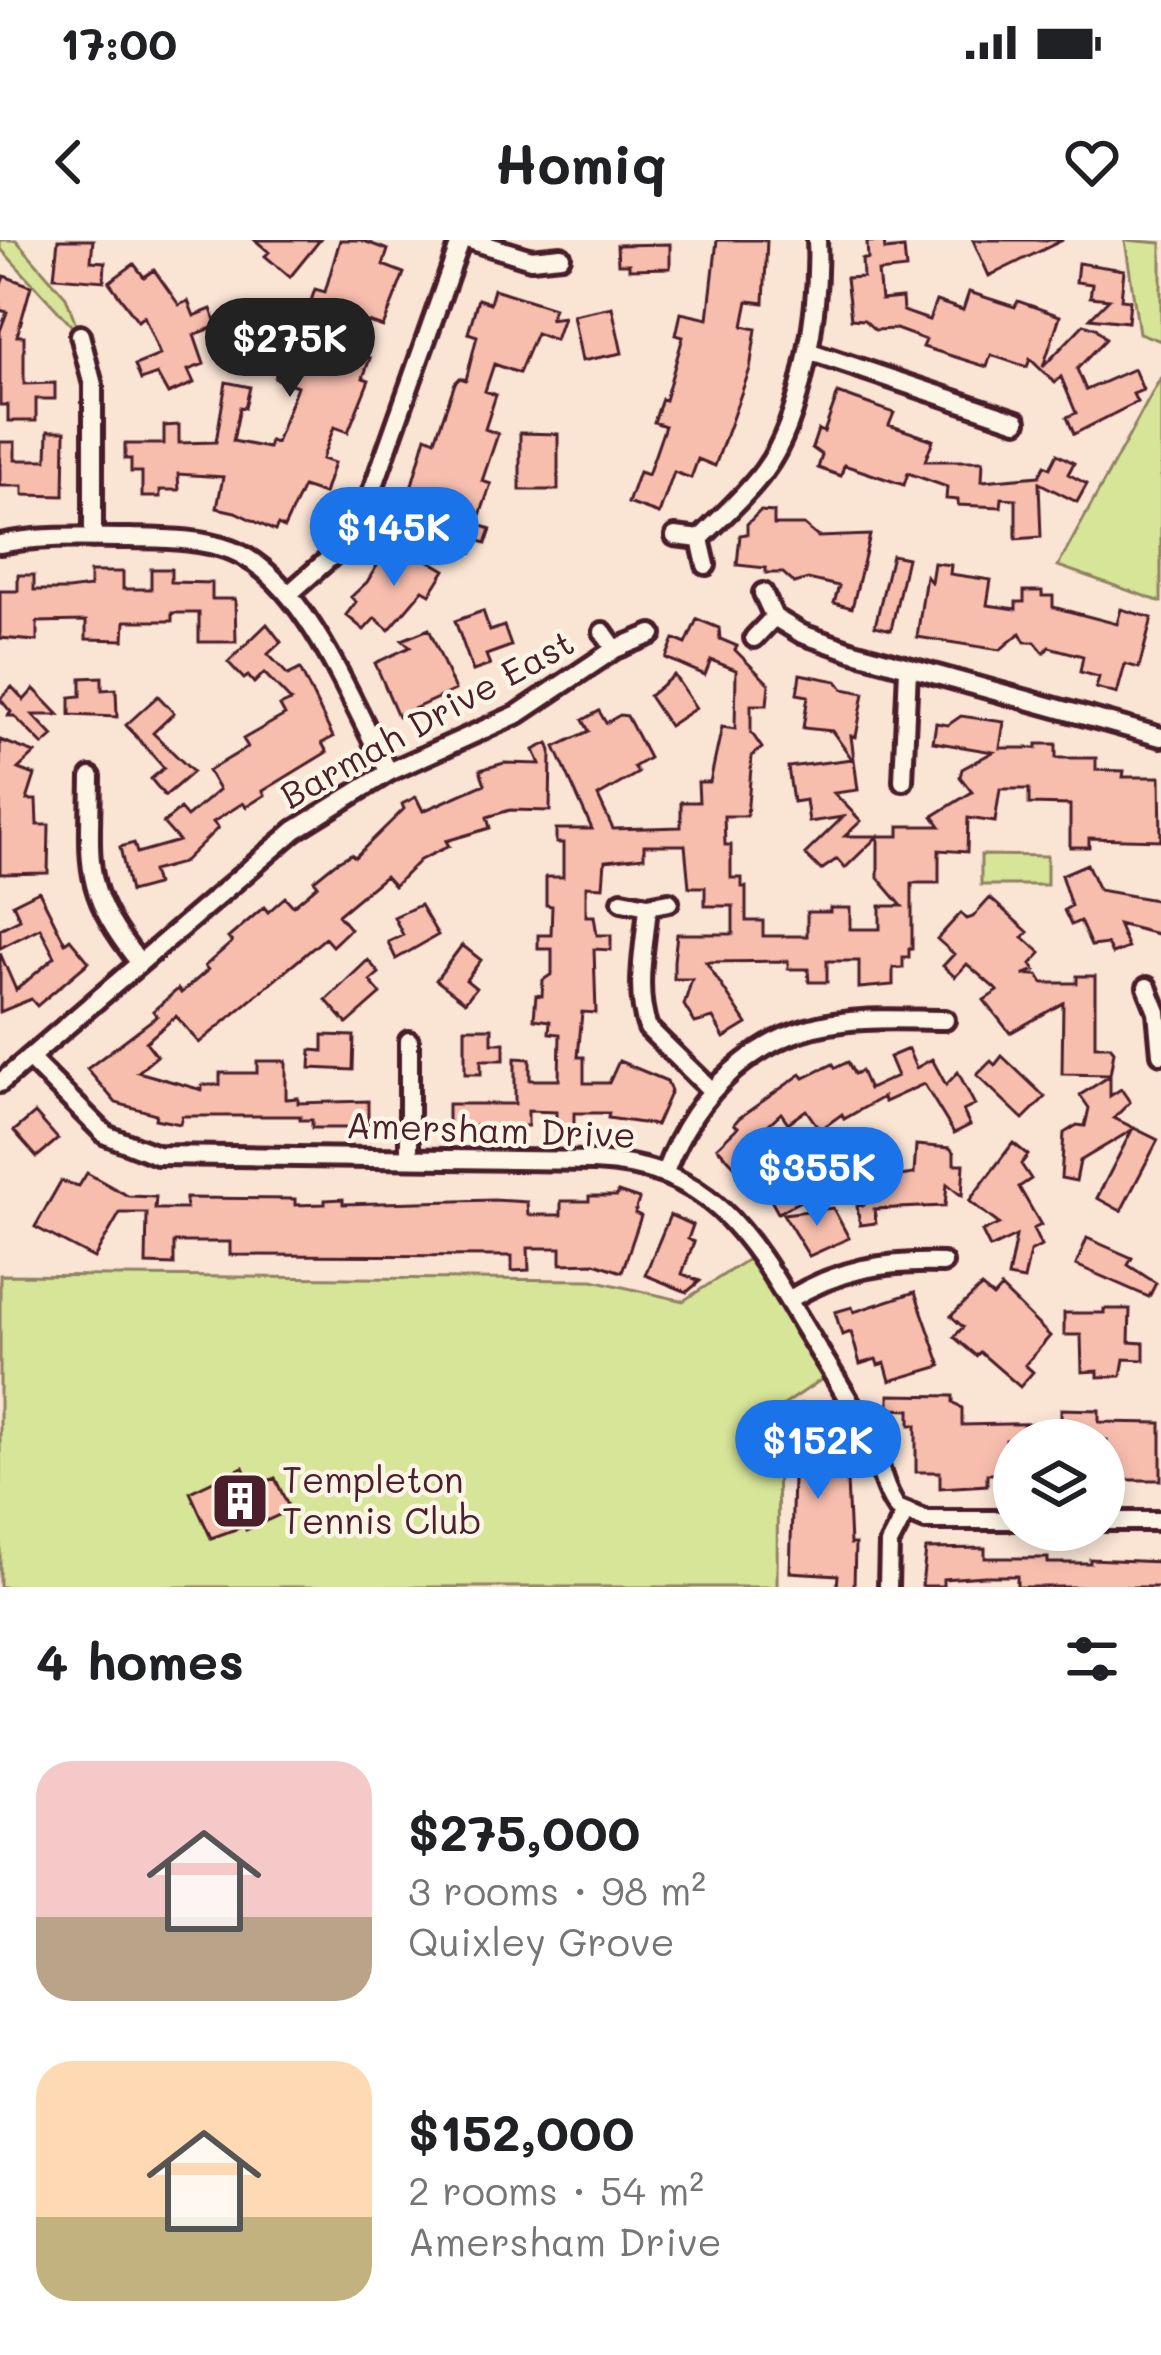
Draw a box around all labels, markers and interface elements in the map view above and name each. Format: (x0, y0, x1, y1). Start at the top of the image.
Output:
text: 17:00 (60, 13, 177, 71)
text: Homiq (494, 127, 667, 198)
icon: back (36, 129, 102, 195)
icon: heart (1059, 129, 1125, 195)
pin: $275K (206, 298, 374, 400)
text: $275K (232, 311, 348, 362)
pin: $145K (310, 487, 478, 589)
text: $145K (337, 500, 451, 551)
street label: Barmah Drive East (271, 617, 581, 818)
street label: Amersham Drive (346, 1100, 637, 1157)
pin: $355K (733, 1127, 901, 1229)
text: $355K (758, 1140, 876, 1191)
pin: $152K (734, 1400, 902, 1502)
text: $152K (762, 1413, 874, 1464)
map controls (993, 1419, 1125, 1551)
button: layers (993, 1419, 1125, 1551)
place label: Templeton Tennis Club (282, 1455, 482, 1543)
building icon: Templeton Tennis Club (209, 1470, 271, 1532)
text: 4 homes (36, 1626, 244, 1693)
icon: filters (1059, 1626, 1125, 1692)
text: $275,000 (408, 1797, 640, 1864)
icon: home (132, 1809, 276, 1953)
text: 3 rooms · 98 m² (408, 1864, 706, 1915)
text: Quixley Grove (408, 1915, 675, 1966)
text: $152,000 (408, 2097, 634, 2164)
icon: home (132, 2109, 276, 2253)
text: 2 rooms · 54 m² (408, 2164, 704, 2215)
text: Amersham Drive (408, 2215, 722, 2266)

